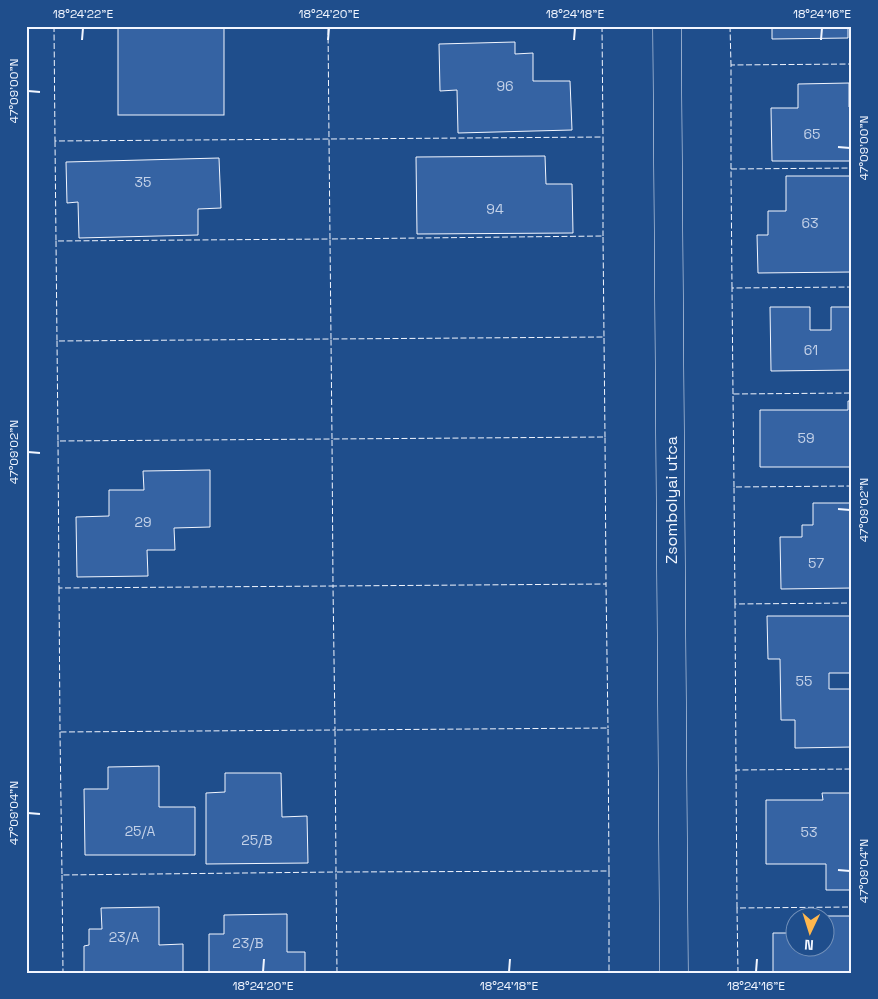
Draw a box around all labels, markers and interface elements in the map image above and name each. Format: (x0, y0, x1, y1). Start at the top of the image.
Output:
text: 18°24'22"E (53, 6, 113, 22)
text: 18°24'20"E (299, 6, 360, 22)
text: 18°24'18"E (546, 6, 604, 22)
text: 18°24'16"E (793, 6, 851, 22)
text: 47°09'00"N (6, 59, 22, 123)
house number: 96 (496, 77, 514, 95)
text: 47°09'00"N (856, 116, 872, 180)
house number: 65 (804, 125, 820, 143)
house number: 35 (135, 173, 151, 191)
house number: 94 (486, 200, 504, 218)
house number: 63 (801, 214, 819, 232)
house number: 61 (804, 341, 818, 359)
text: 47°09'02"N (6, 420, 22, 484)
house number: 59 (798, 429, 814, 447)
street label: Zsombolyai utca (661, 436, 682, 564)
text: 47°09'02"N (856, 478, 872, 542)
house number: 29 (135, 513, 151, 531)
house number: 57 (808, 554, 824, 572)
house number: 55 (796, 672, 812, 690)
text: 47°09'04"N (6, 781, 22, 845)
house number: 25/A (125, 822, 156, 840)
house number: 53 (801, 823, 817, 841)
house number: 25/B (241, 831, 273, 849)
text: 47°09'04"N (856, 839, 872, 903)
north arrow (786, 906, 836, 956)
house number: 23/A (109, 928, 140, 946)
house number: 23/B (232, 934, 264, 952)
text: N (804, 936, 814, 954)
text: 18°24'20"E (233, 978, 294, 994)
text: 18°24'18"E (480, 978, 538, 994)
text: 18°24'16"E (727, 978, 785, 994)

